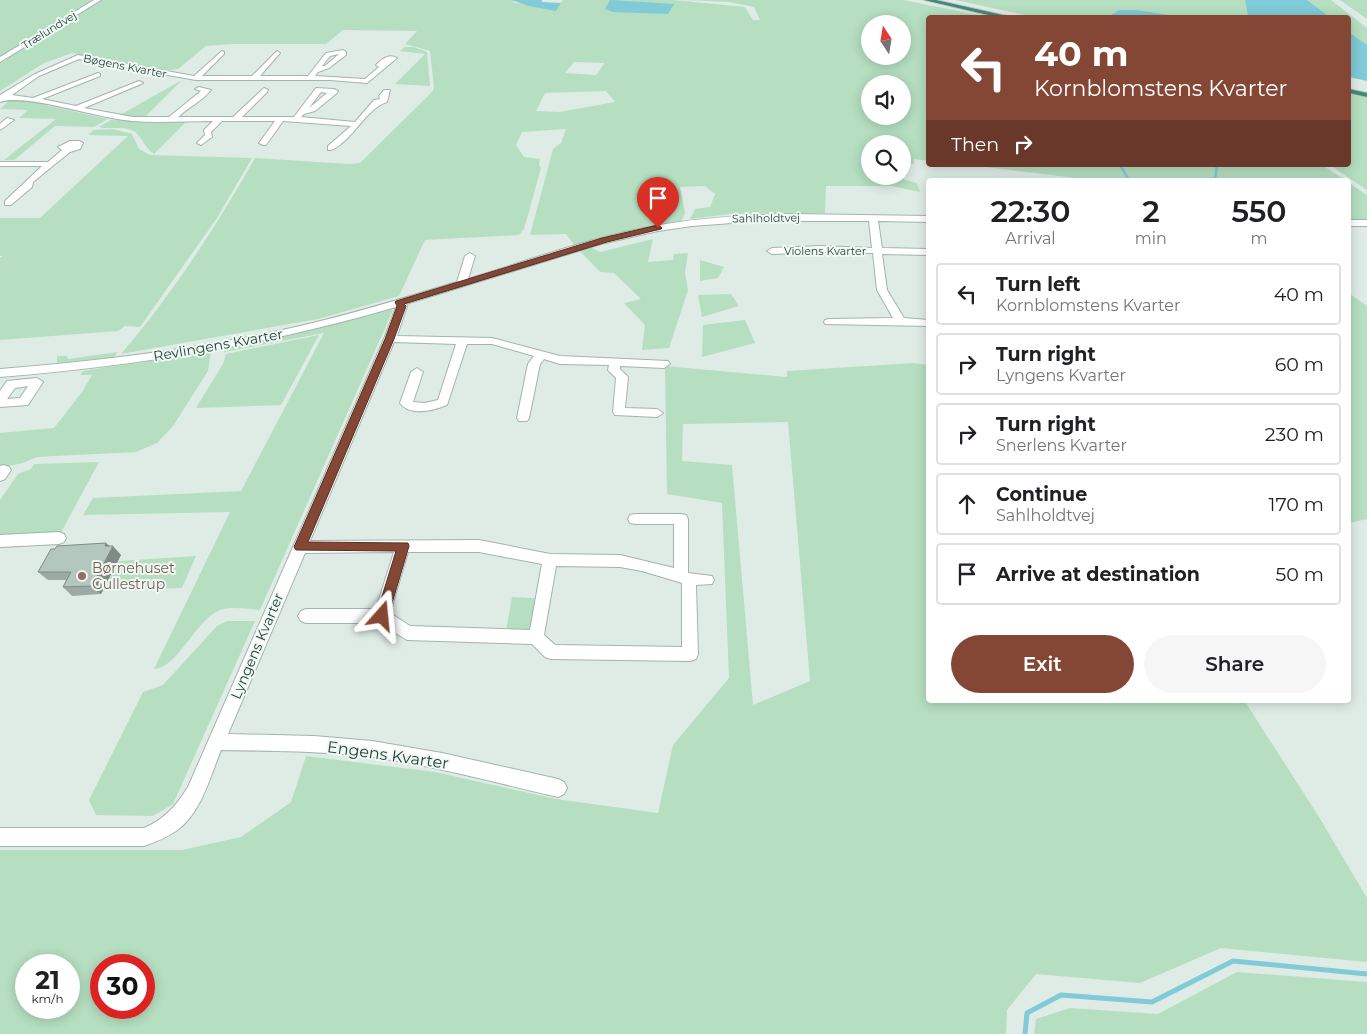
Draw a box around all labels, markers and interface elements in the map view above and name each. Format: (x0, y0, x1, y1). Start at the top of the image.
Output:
street label: Trælundvej (19, 8, 79, 52)
north arrow (861, 15, 911, 65)
map controls (861, 15, 911, 185)
text: 40 m (1034, 32, 1129, 75)
icon: left (951, 35, 1016, 100)
street label: Bøgens Kvarter (82, 51, 168, 81)
button: sound (861, 75, 911, 125)
text: Kornblomstens Kvarter (1034, 75, 1287, 102)
icon: right (1009, 130, 1037, 158)
text: Then (951, 133, 999, 156)
button: search (861, 135, 911, 185)
pin (637, 177, 679, 228)
icon: arrive (644, 184, 672, 212)
text: 22:30 (990, 193, 1070, 230)
text: 2 (1142, 193, 1160, 230)
text: 550 (1231, 193, 1287, 230)
street label: Sahlholdtvej (732, 210, 800, 226)
text: Arrival (1005, 229, 1056, 248)
text: min (1135, 229, 1167, 248)
text: m (1250, 229, 1267, 248)
street label: Violens Kvarter (784, 244, 866, 258)
text: Turn left (996, 273, 1081, 296)
icon: left (953, 280, 981, 308)
text: 40 m (1274, 283, 1324, 306)
text: Kornblomstens Kvarter (996, 296, 1180, 315)
street label: Revlingens Kvarter (152, 325, 285, 365)
text: Turn right (996, 343, 1096, 366)
icon: right (953, 350, 981, 378)
text: 60 m (1275, 353, 1324, 376)
text: Lyngens Kvarter (996, 366, 1126, 385)
text: Turn right (996, 413, 1096, 436)
icon: right (953, 420, 981, 448)
text: 230 m (1265, 423, 1324, 446)
text: Snerlens Kvarter (996, 436, 1127, 455)
text: Continue (996, 483, 1087, 506)
icon: ahead (953, 490, 981, 518)
text: 170 m (1269, 493, 1324, 516)
text: Sahlholdtvej (996, 506, 1095, 525)
place label: Børnehuset Gullestrup (92, 559, 175, 593)
icon: arrive (953, 560, 981, 588)
text: Arrive at destination (996, 563, 1200, 586)
text: 50 m (1276, 563, 1324, 586)
marker: Børnehuset Gullestrup (76, 570, 88, 582)
position arrow (355, 589, 407, 641)
street label: Lyngens Kvarter (227, 590, 288, 702)
button: Exit (951, 635, 1134, 693)
button: Share (1144, 635, 1326, 693)
street label: Engens Kvarter (326, 737, 450, 773)
speed limit sign: 30 (90, 954, 155, 1019)
text: 21 (35, 965, 60, 995)
text: km/h (31, 991, 64, 1006)

